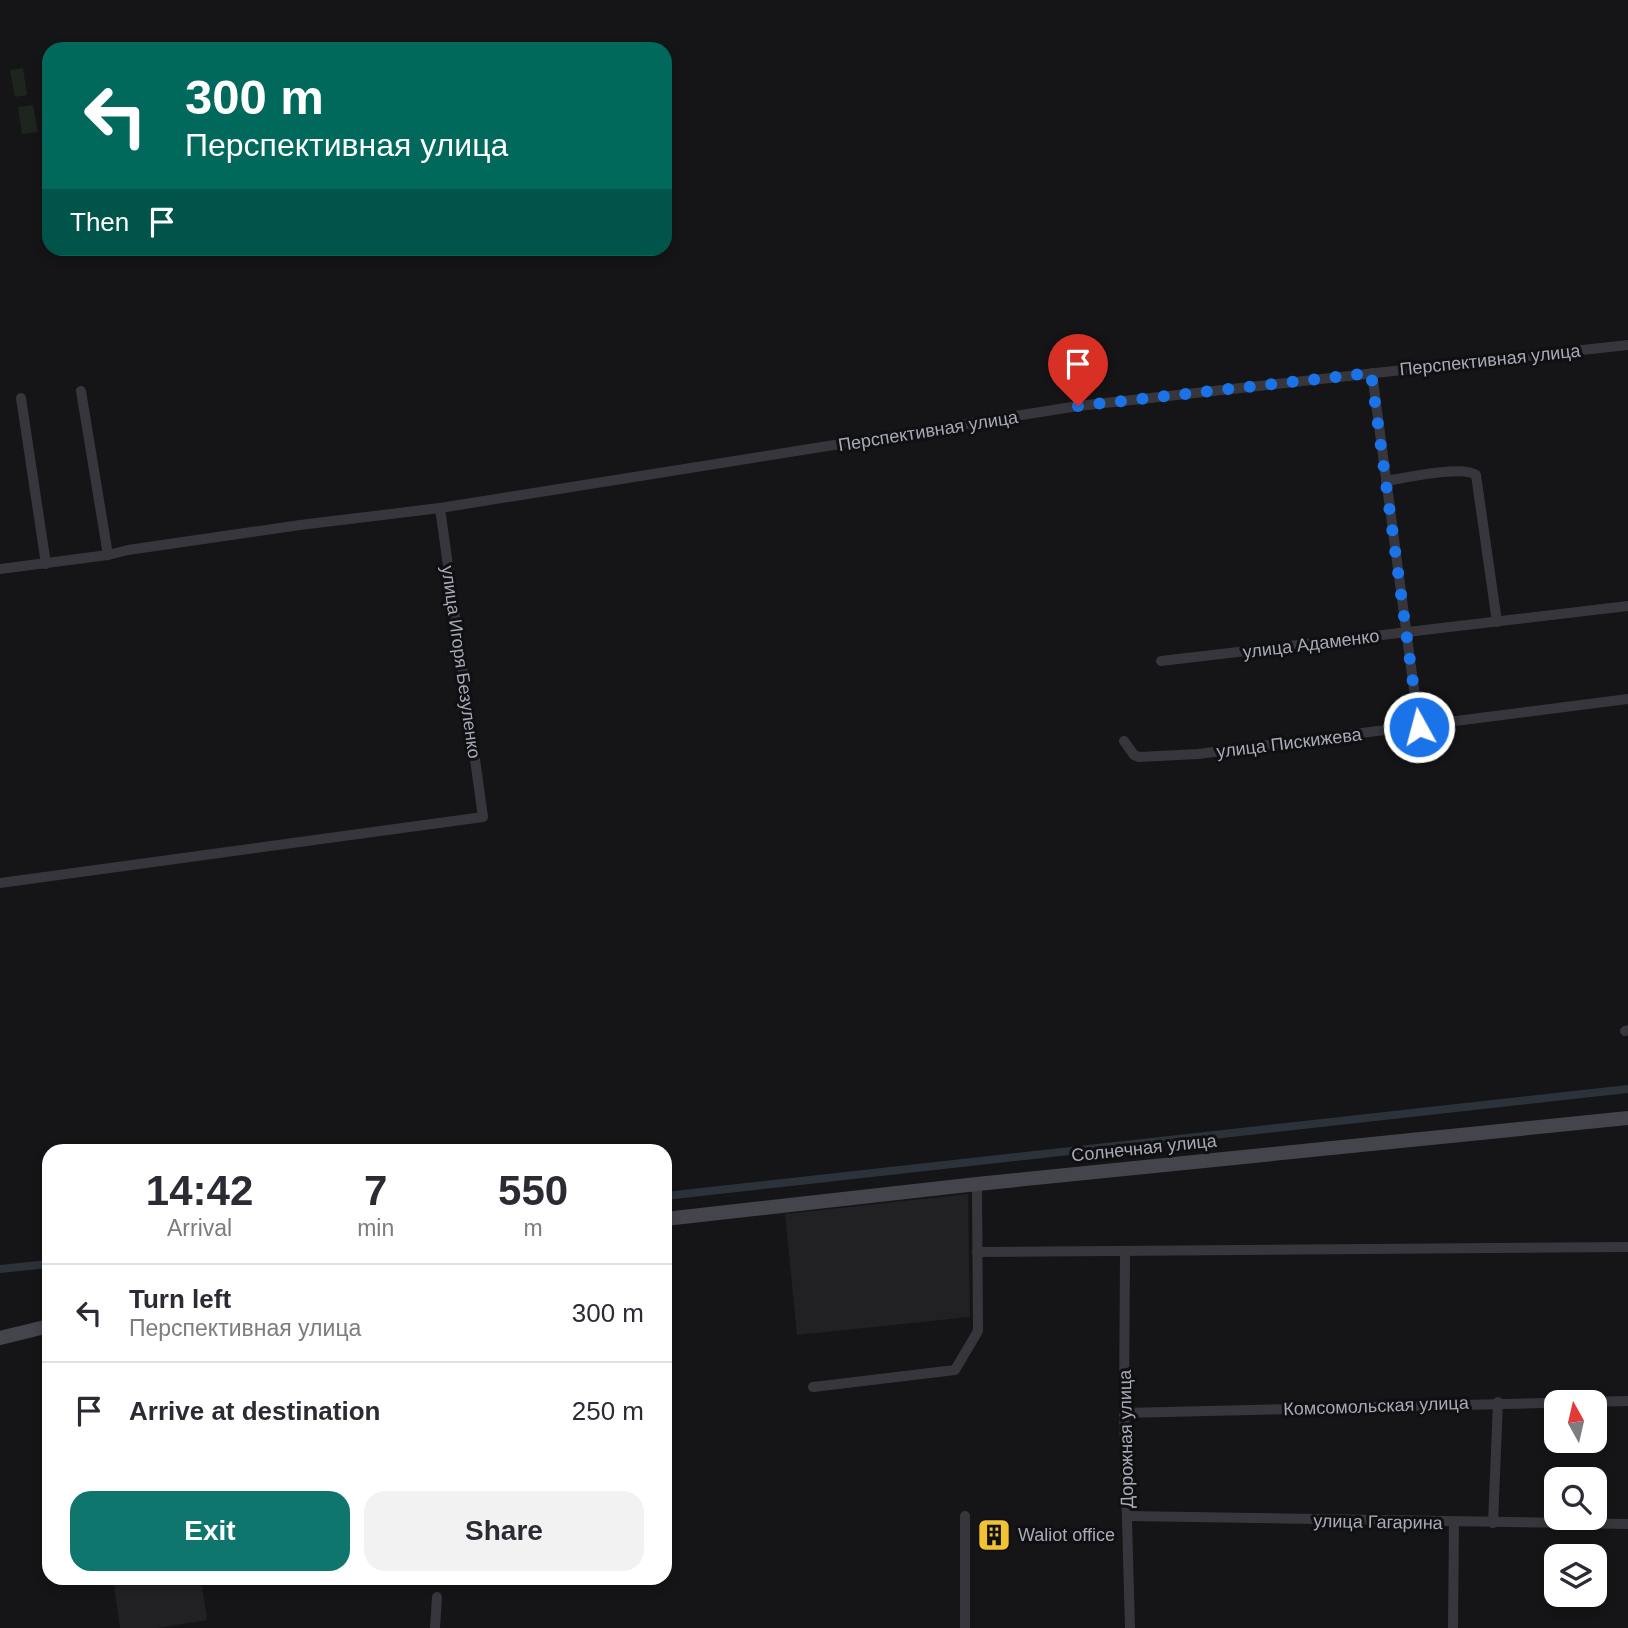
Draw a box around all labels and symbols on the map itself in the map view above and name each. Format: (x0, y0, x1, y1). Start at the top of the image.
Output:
pin (1048, 334, 1108, 406)
street label: Перспективная улица (1399, 340, 1582, 379)
street label: Перспективная улица (837, 407, 1020, 455)
street label: улица Игоря Безуленко (438, 564, 484, 760)
street label: улица Адаменко (1242, 626, 1380, 662)
position arrow (1382, 690, 1456, 764)
street label: улица Пискижева (1215, 724, 1364, 762)
street label: Солнечная улица (1070, 1130, 1219, 1166)
street label: Дорожная улица (1115, 1369, 1137, 1508)
north arrow (1544, 1390, 1606, 1452)
street label: Комсомольская улица (1283, 1393, 1470, 1419)
street label: улица Гагарина (1313, 1511, 1444, 1533)
building icon: Waliot office (975, 1516, 1013, 1554)
place label: Waliot office (1018, 1525, 1115, 1545)

